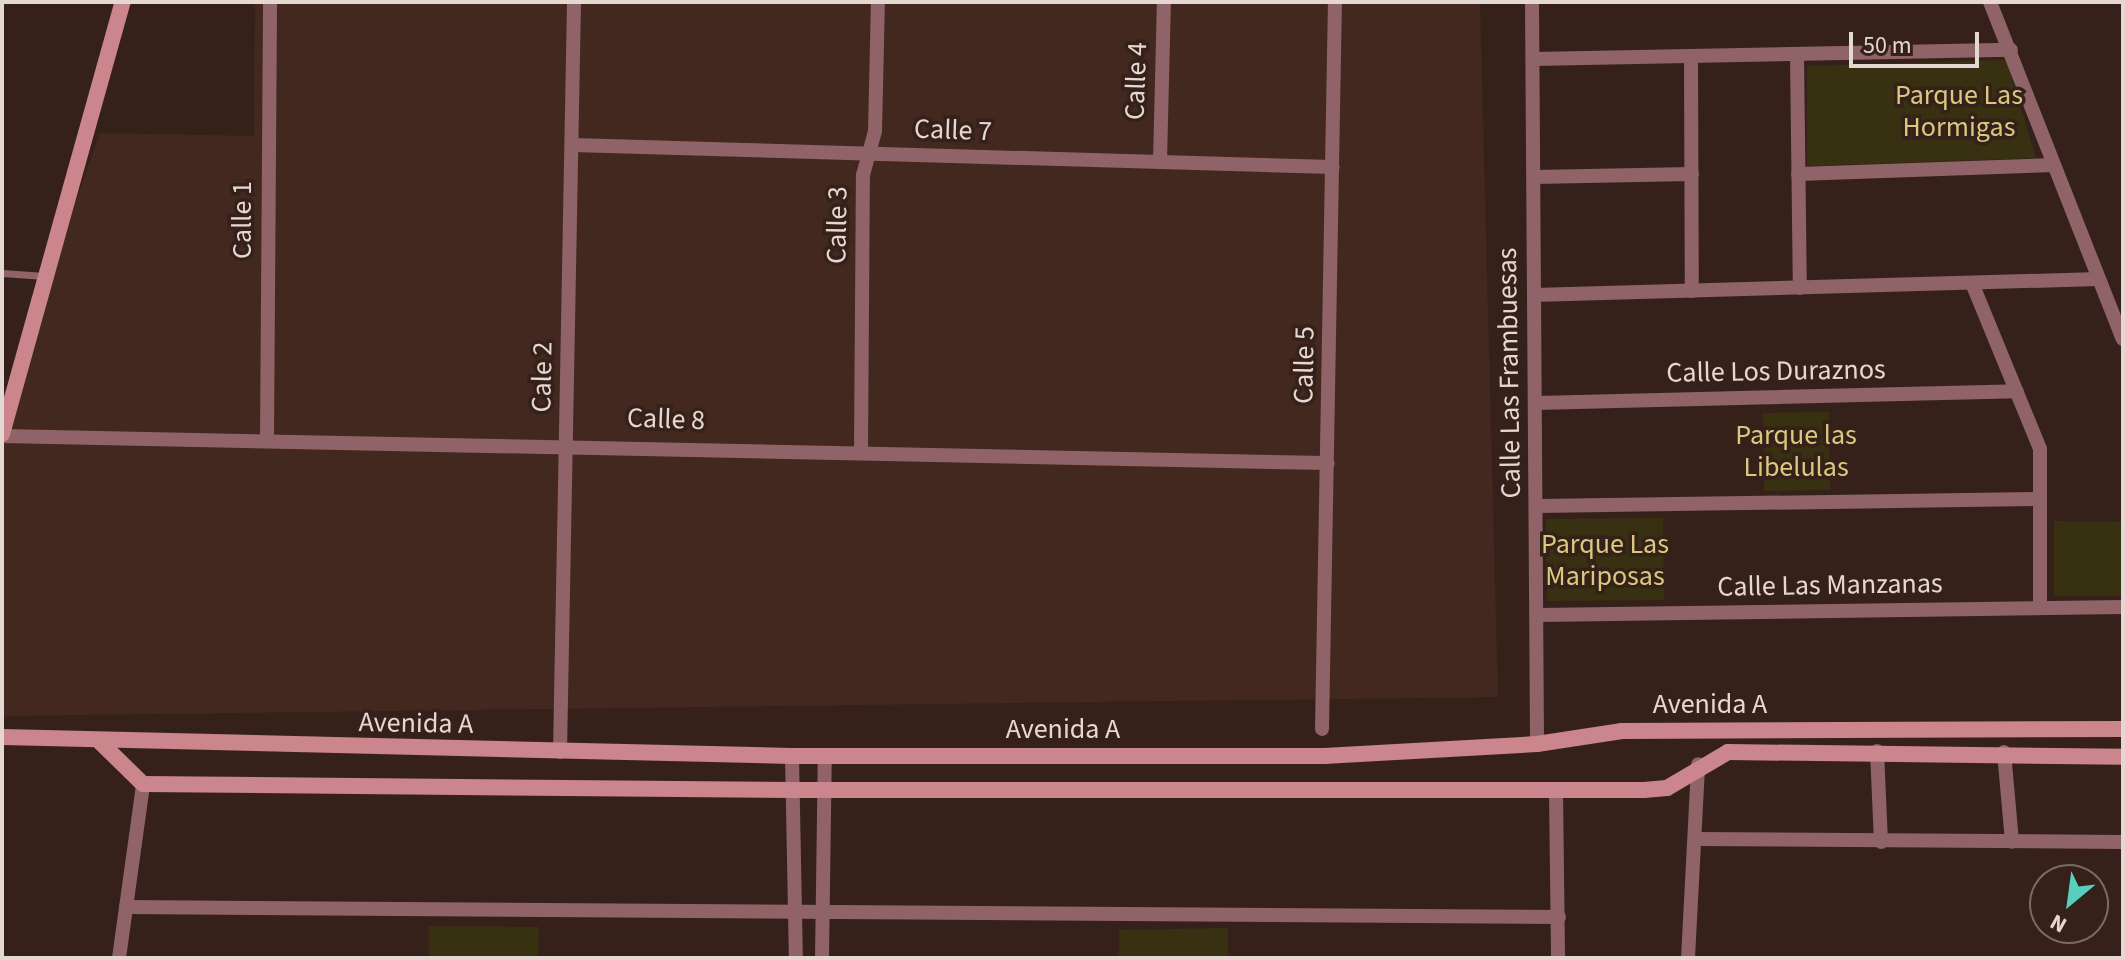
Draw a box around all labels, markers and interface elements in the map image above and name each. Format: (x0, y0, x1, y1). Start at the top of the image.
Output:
scale bar (1853, 16, 1983, 66)
text: 50 m (1863, 28, 1912, 63)
street label: Calle 4 (1118, 42, 1154, 120)
park label: Parque Las Hormigas (1895, 78, 2023, 144)
street label: Calle 7 (914, 112, 992, 148)
street label: Calle 1 (225, 181, 259, 259)
street label: Calle 3 (820, 186, 854, 264)
street label: Calle Las Frambuesas (1490, 247, 1528, 499)
street label: Calle 5 (1287, 326, 1321, 404)
street label: Cale 2 (525, 341, 559, 413)
street label: Calle Los Duraznos (1666, 352, 1886, 390)
street label: Calle 8 (627, 401, 705, 437)
park label: Parque las Libelulas (1735, 418, 1857, 484)
park label: Parque Las Mariposas (1541, 527, 1669, 593)
street label: Calle Las Manzanas (1717, 566, 1943, 604)
street label: Avenida A (1653, 687, 1767, 721)
street label: Avenida A (358, 705, 474, 741)
street label: Avenida A (1006, 712, 1120, 746)
north arrow (2029, 864, 2109, 944)
text: N (2044, 906, 2073, 941)

